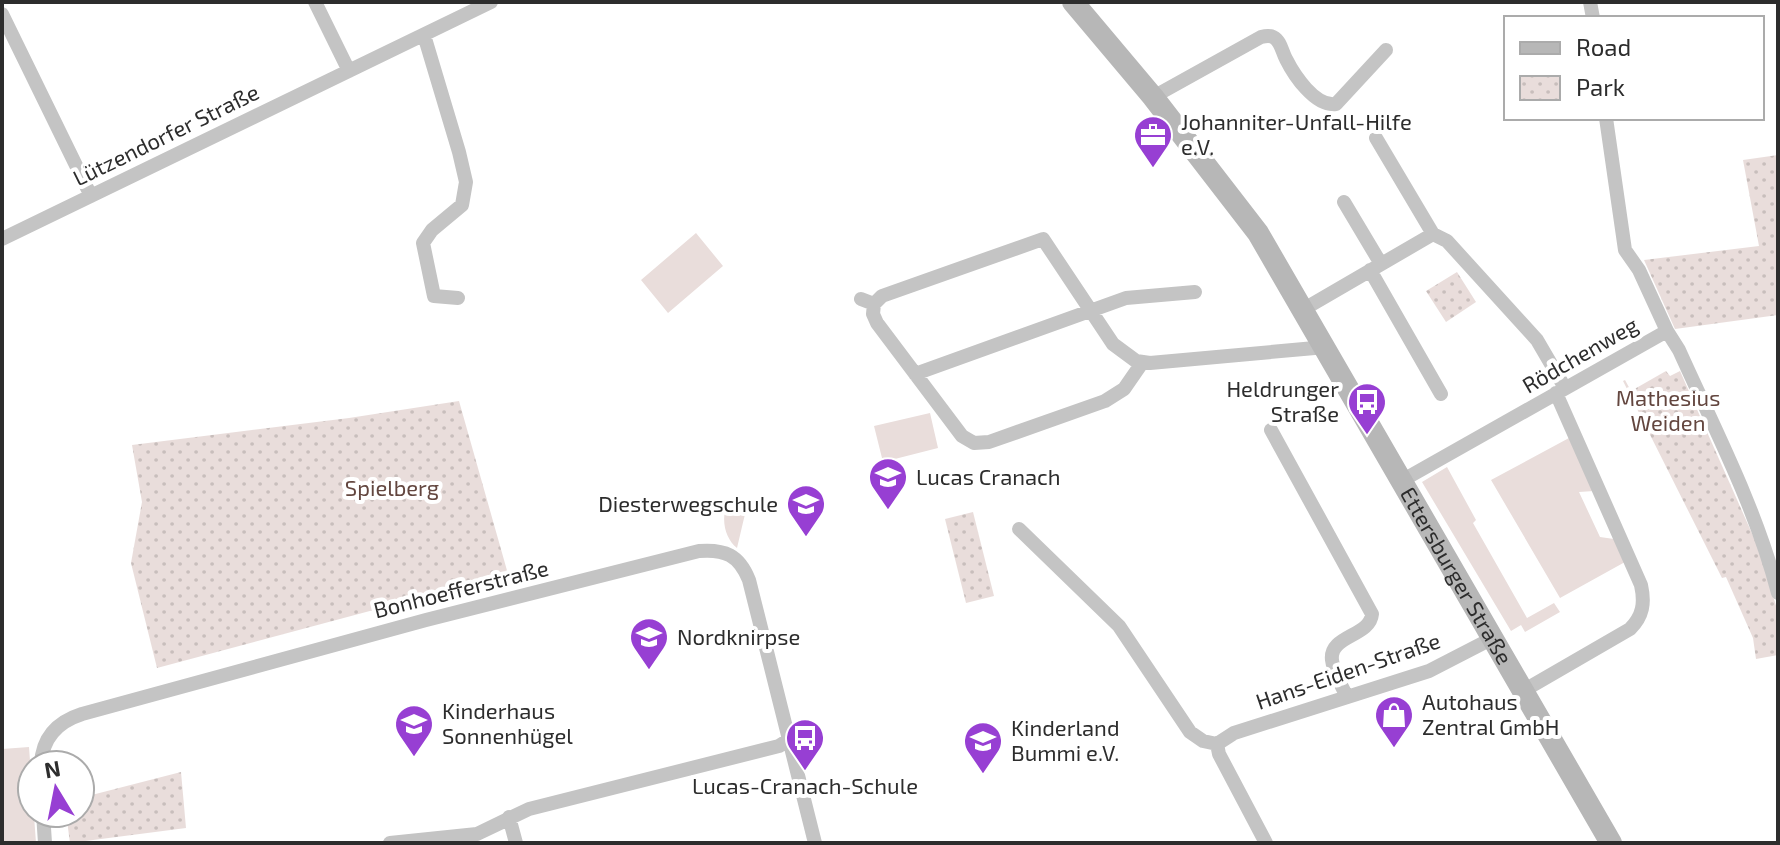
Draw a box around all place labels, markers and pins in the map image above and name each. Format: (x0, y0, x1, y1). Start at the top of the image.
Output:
place label: Johanniter-Unfall-Hilfe e.V. (1181, 108, 1412, 159)
office icon: Johanniter-Unfall-Hilfe e.V. (1132, 114, 1174, 169)
place label: Heldrunger Straße (1226, 375, 1339, 426)
bus stop icon: Heldrunger Straße (1346, 381, 1388, 436)
school or university icon: Lucas Cranach (867, 456, 909, 511)
place label: Lucas Cranach (916, 463, 1061, 489)
school or university icon: Diesterwegschule (785, 483, 827, 538)
place label: Diesterwegschule (598, 490, 778, 516)
school or university icon: Nordknirpse (628, 616, 670, 671)
place label: Nordknirpse (677, 623, 800, 649)
place label: Autohaus Zentral GmbH (1422, 688, 1560, 739)
shop icon: Autohaus Zentral GmbH (1373, 694, 1415, 749)
place label: Kinderhaus Sonnenhügel (442, 697, 573, 748)
school or university icon: Kinderhaus Sonnenhügel (393, 703, 435, 758)
place label: Kinderland Bummi e.V. (1011, 714, 1119, 765)
bus stop icon: Lucas-Cranach-Schule (784, 717, 826, 772)
school or university icon: Kinderland Bummi e.V. (962, 720, 1004, 775)
place label: Lucas-Cranach-Schule (692, 772, 918, 798)

